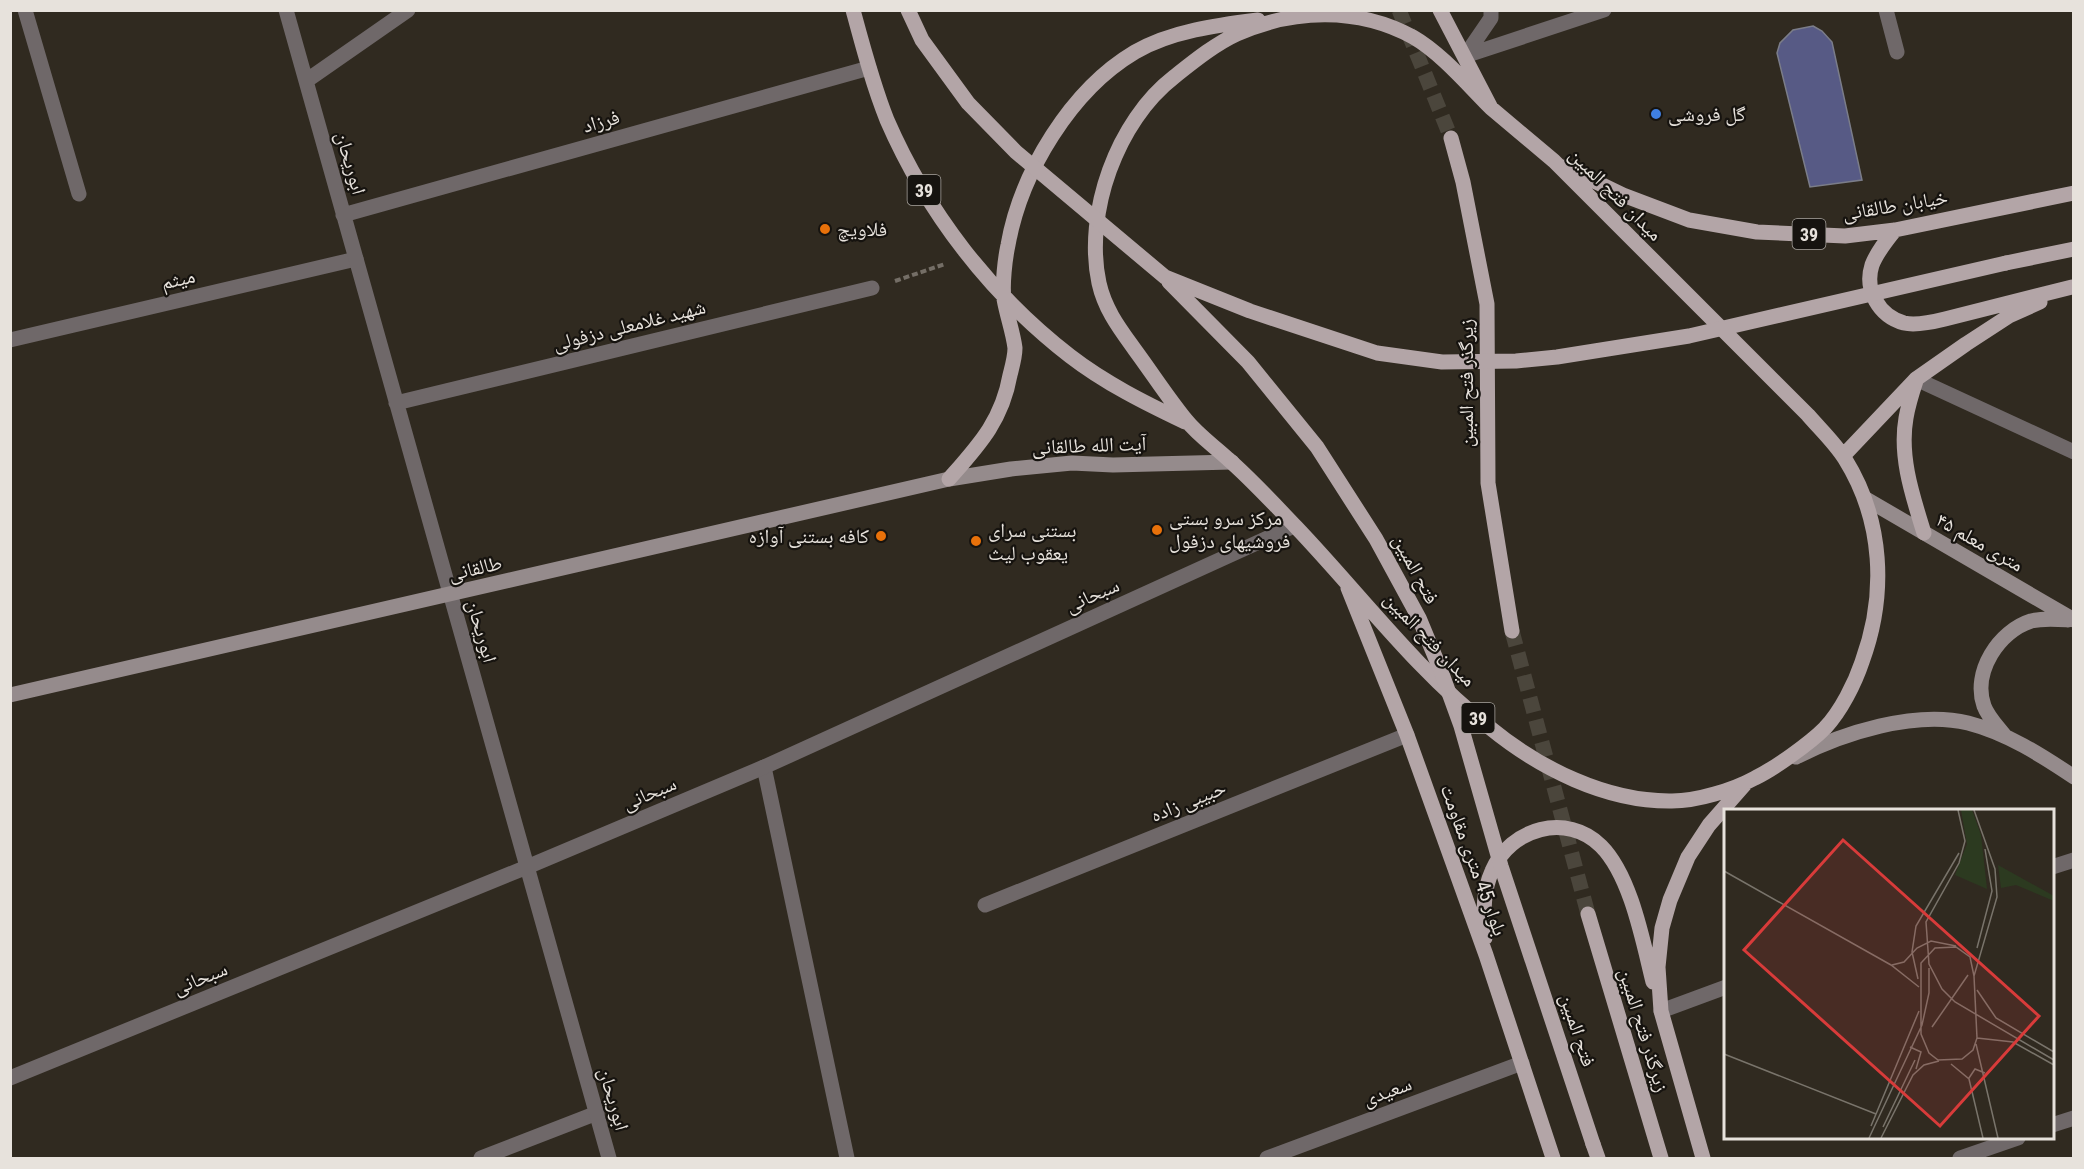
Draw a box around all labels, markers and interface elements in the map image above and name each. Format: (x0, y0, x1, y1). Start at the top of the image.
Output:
place label: گل فروشی (1668, 102, 1746, 126)
street label: فرزاد (580, 104, 622, 138)
marker: گل فروشی (1649, 107, 1663, 121)
street label: ابوریحان (331, 129, 371, 197)
street label: میدان فتح المبین (1564, 142, 1668, 246)
road number: 39 (908, 175, 940, 205)
street label: خیابان طالقانی (1841, 185, 1950, 225)
place label: فلاویچ (837, 217, 887, 242)
road number: 39 (1792, 219, 1826, 249)
marker: فلاویچ (818, 222, 832, 236)
street label: میثم (159, 263, 198, 296)
street label: شهید غلامعلی دزفولی (550, 294, 708, 356)
street label: زیرگذر فتح المبین (1454, 319, 1479, 447)
street label: آیت الله طالقانی (1031, 431, 1148, 459)
place label: مرکز سرو بستی فروشیهای دزفول (1169, 506, 1291, 553)
street label: ۴۵ متری معلم (1931, 507, 2028, 578)
place label: بستنی سرای یعقوب لیث (988, 518, 1077, 565)
marker: مرکز سرو بستی فروشیهای دزفول (1150, 523, 1164, 537)
place label: کافه بستنی آوازه (749, 524, 869, 548)
marker: کافه بستنی آوازه (874, 529, 888, 543)
street label: فتح المبین (1387, 530, 1444, 608)
marker: بستنی سرای یعقوب لیث (969, 534, 983, 548)
street label: طالقانی (446, 550, 504, 586)
street label: سبحانی (1061, 573, 1123, 617)
street label: میدان فتح المبین (1378, 587, 1481, 692)
street label: ابوریحان (462, 597, 502, 665)
road number: 39 (1462, 703, 1494, 733)
street label: سبحانی (618, 771, 680, 815)
street label: حبیبی زاده (1147, 775, 1229, 827)
street label: بلوار 45 متری مقاومت (1435, 781, 1513, 939)
inset map (1724, 809, 2054, 1139)
street label: سبحانی (169, 956, 231, 1000)
street label: زیرگذر فتح المبین (1613, 965, 1674, 1095)
street label: فتح المبین (1554, 990, 1601, 1070)
street label: ابوریحان (594, 1065, 634, 1133)
street label: سعیدی (1359, 1071, 1415, 1111)

